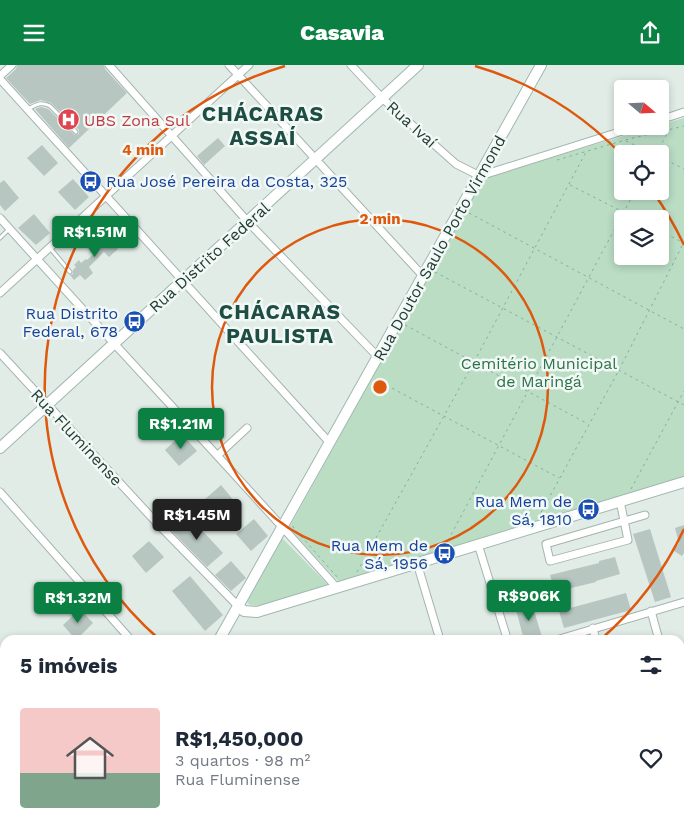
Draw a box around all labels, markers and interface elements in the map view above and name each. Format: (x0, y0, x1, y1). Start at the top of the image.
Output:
icon: menu (20, 19, 48, 47)
icon: share (636, 19, 664, 47)
text: Casavia (300, 20, 384, 45)
north arrow (614, 80, 669, 135)
map controls (614, 80, 669, 265)
street label: Rua Ivaí (383, 97, 441, 152)
district label: CHÁCARAS ASSAÍ (202, 101, 324, 150)
hospital icon: UBS Zona Sul (56, 108, 80, 132)
place label: UBS Zona Sul (84, 111, 190, 130)
street label: Rua Doutor Saulo Porto Virmond (369, 132, 510, 364)
text: 4 min (122, 141, 164, 159)
button: locate (614, 145, 669, 200)
bus stop icon: Rua José Pereira da Costa, 325 (78, 169, 102, 193)
place label: Rua José Pereira da Costa, 325 (106, 172, 347, 191)
street label: Rua Distrito Federal (145, 198, 274, 316)
text: 2 min (359, 210, 401, 228)
button: layers (614, 210, 669, 265)
pin: R$1.51M (49, 215, 141, 258)
text: R$1.51M (63, 222, 127, 241)
district label: CHÁCARAS PAULISTA (219, 299, 341, 348)
place label: Rua Distrito Federal, 678 (23, 304, 118, 341)
bus stop icon: Rua Distrito Federal, 678 (122, 310, 146, 334)
park label: Cemitério Municipal de Maringá (461, 354, 617, 391)
centre of rings (371, 378, 389, 396)
street label: Rua Fluminense (27, 385, 126, 490)
pin: R$1.21M (135, 407, 227, 450)
text: R$1.21M (149, 414, 213, 433)
place label: Rua Mem de Sá, 1810 (475, 492, 572, 529)
bus stop icon: Rua Mem de Sá, 1810 (576, 498, 600, 522)
pin: R$1.45M (151, 499, 243, 541)
text: R$1.45M (164, 505, 230, 524)
place label: Rua Mem de Sá, 1956 (331, 536, 428, 573)
bus stop icon: Rua Mem de Sá, 1956 (432, 542, 456, 566)
pin: R$906K (488, 579, 570, 622)
pin: R$1.32M (32, 581, 124, 624)
text: R$906K (498, 586, 560, 605)
text: R$1.32M (45, 588, 111, 607)
icon: filters (637, 651, 665, 679)
text: 5 imóveis (20, 653, 118, 678)
text: R$1,450,000 (175, 726, 304, 751)
icon: home (60, 728, 120, 788)
icon: heart (637, 744, 665, 772)
text: 3 quartos · 98 m² (175, 751, 310, 770)
text: Rua Fluminense (175, 770, 300, 789)

